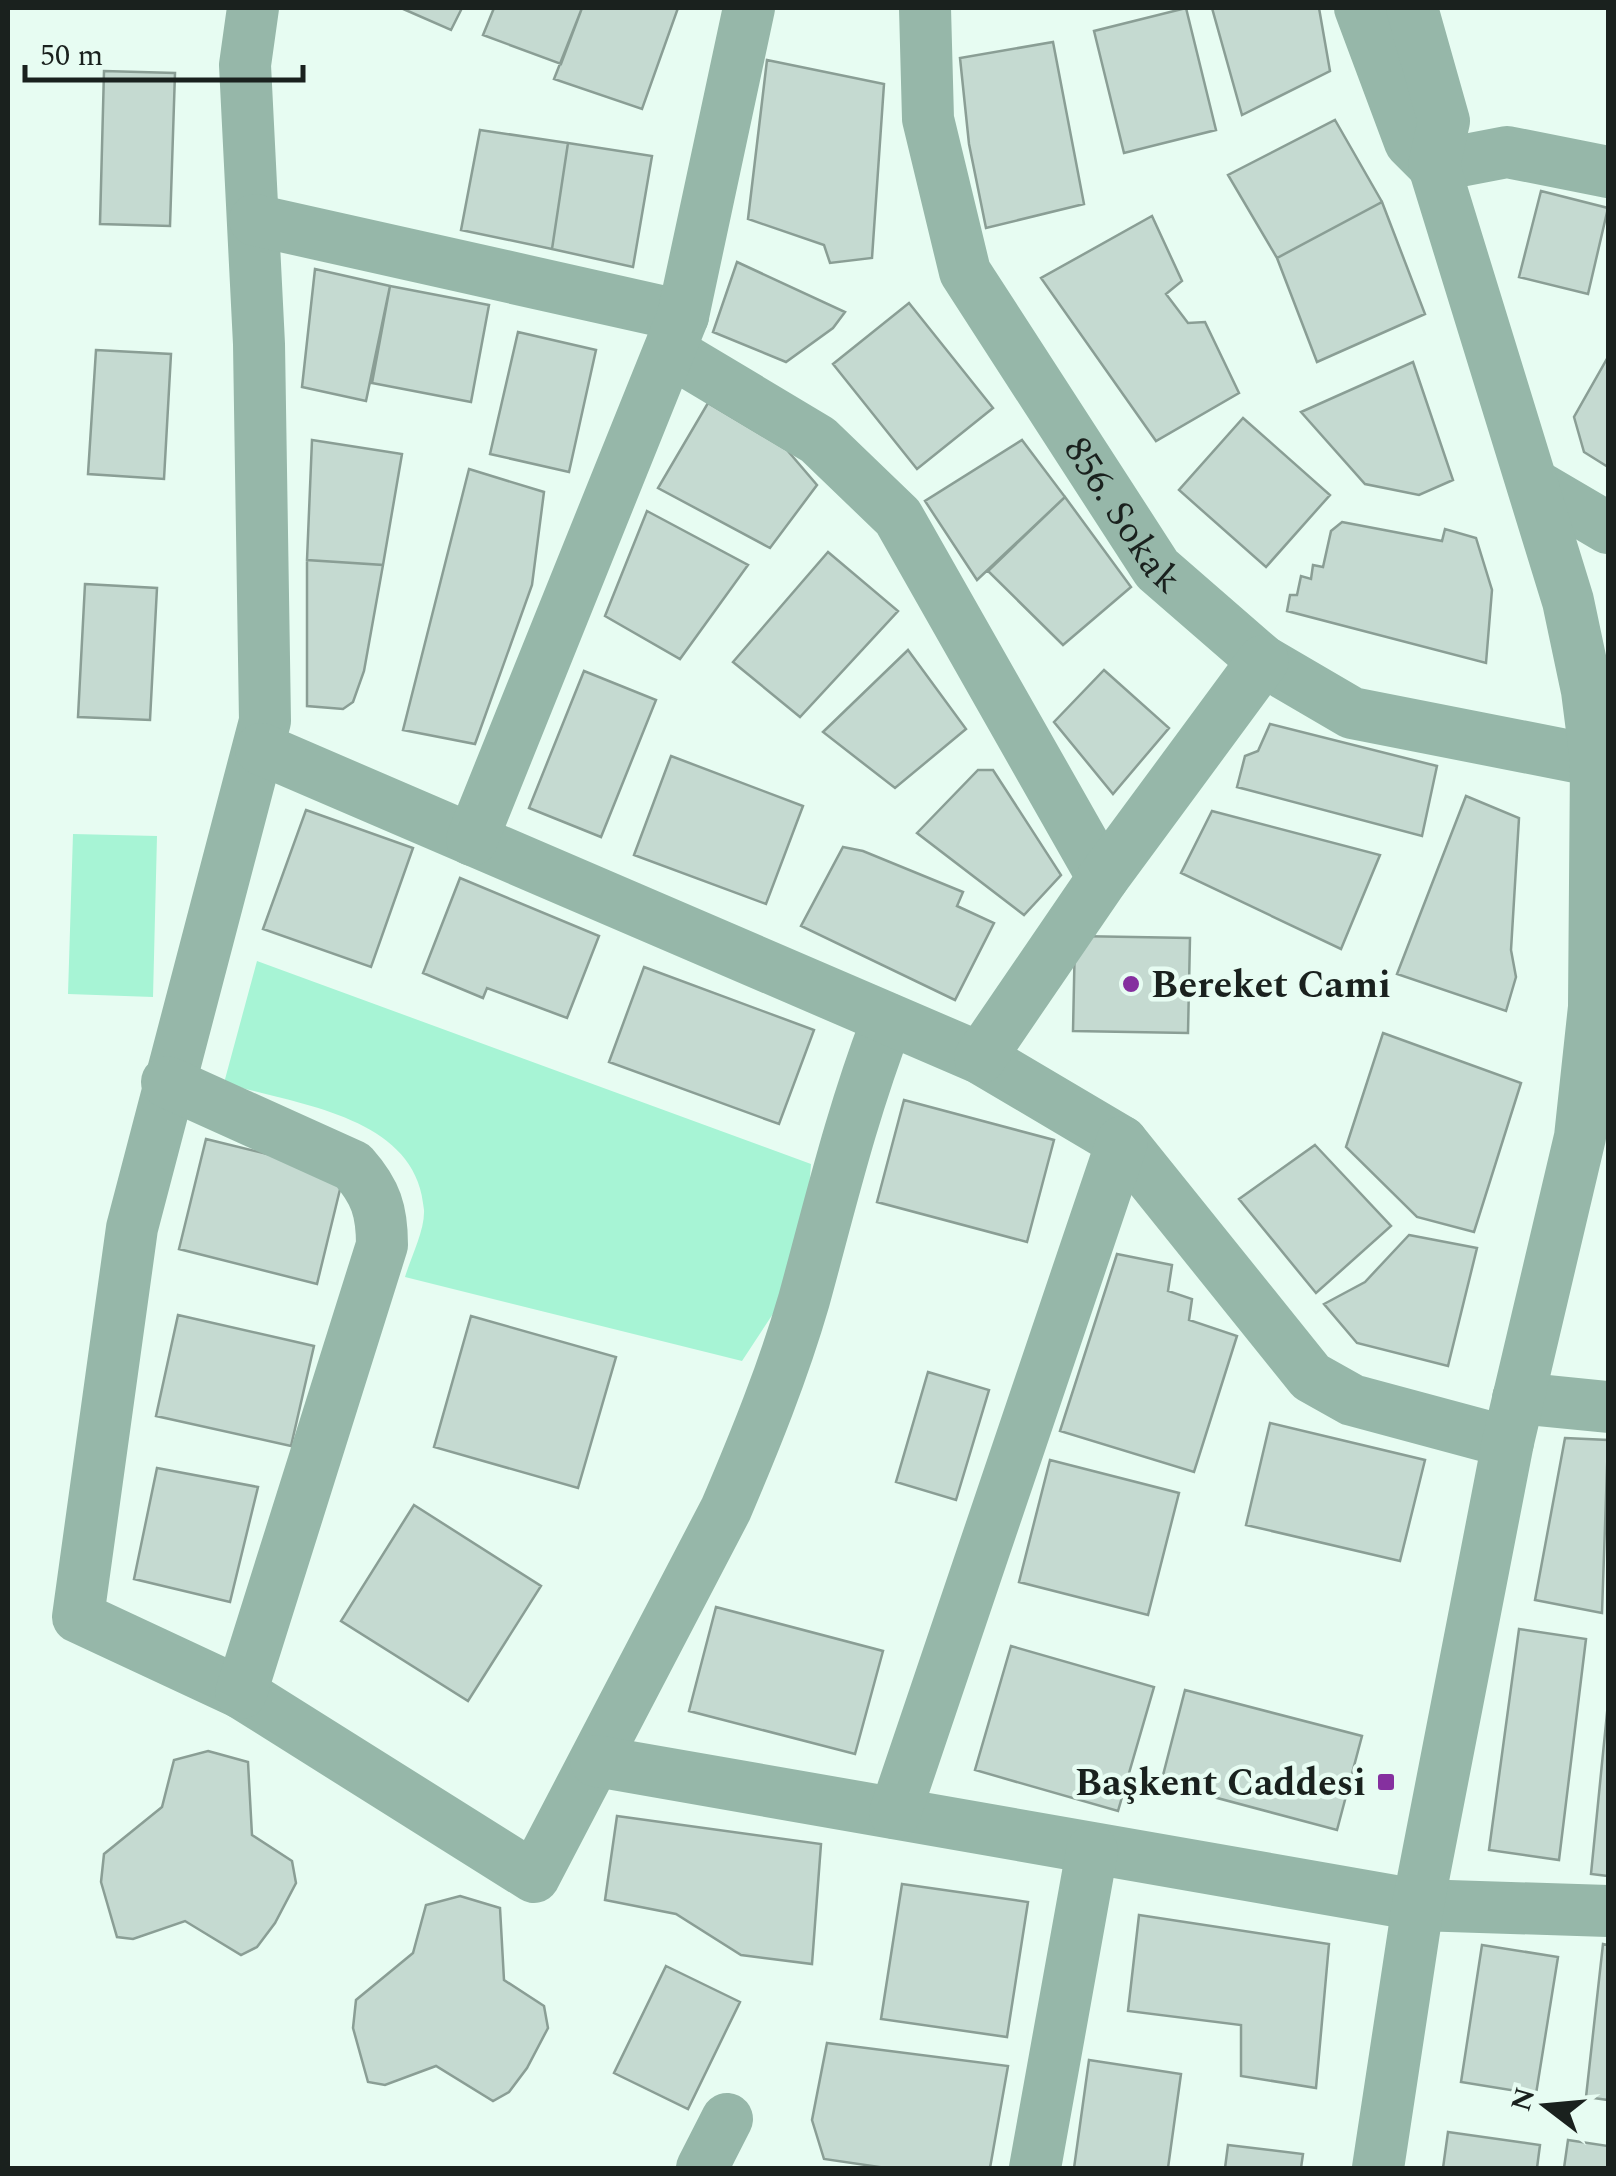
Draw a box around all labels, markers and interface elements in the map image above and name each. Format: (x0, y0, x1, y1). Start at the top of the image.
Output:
scale bar (25, 20, 302, 82)
text: 50 m (40, 33, 103, 79)
street label: 856. Sokak (1048, 426, 1193, 609)
place label: Bereket Cami (1151, 957, 1391, 1015)
marker: Bereket Cami (1120, 973, 1142, 995)
place label: Başkent Caddesi (1075, 1755, 1366, 1813)
marker: Başkent Caddesi (1375, 1771, 1397, 1793)
north arrow (1496, 2056, 1596, 2156)
text: N (1500, 2083, 1547, 2116)

